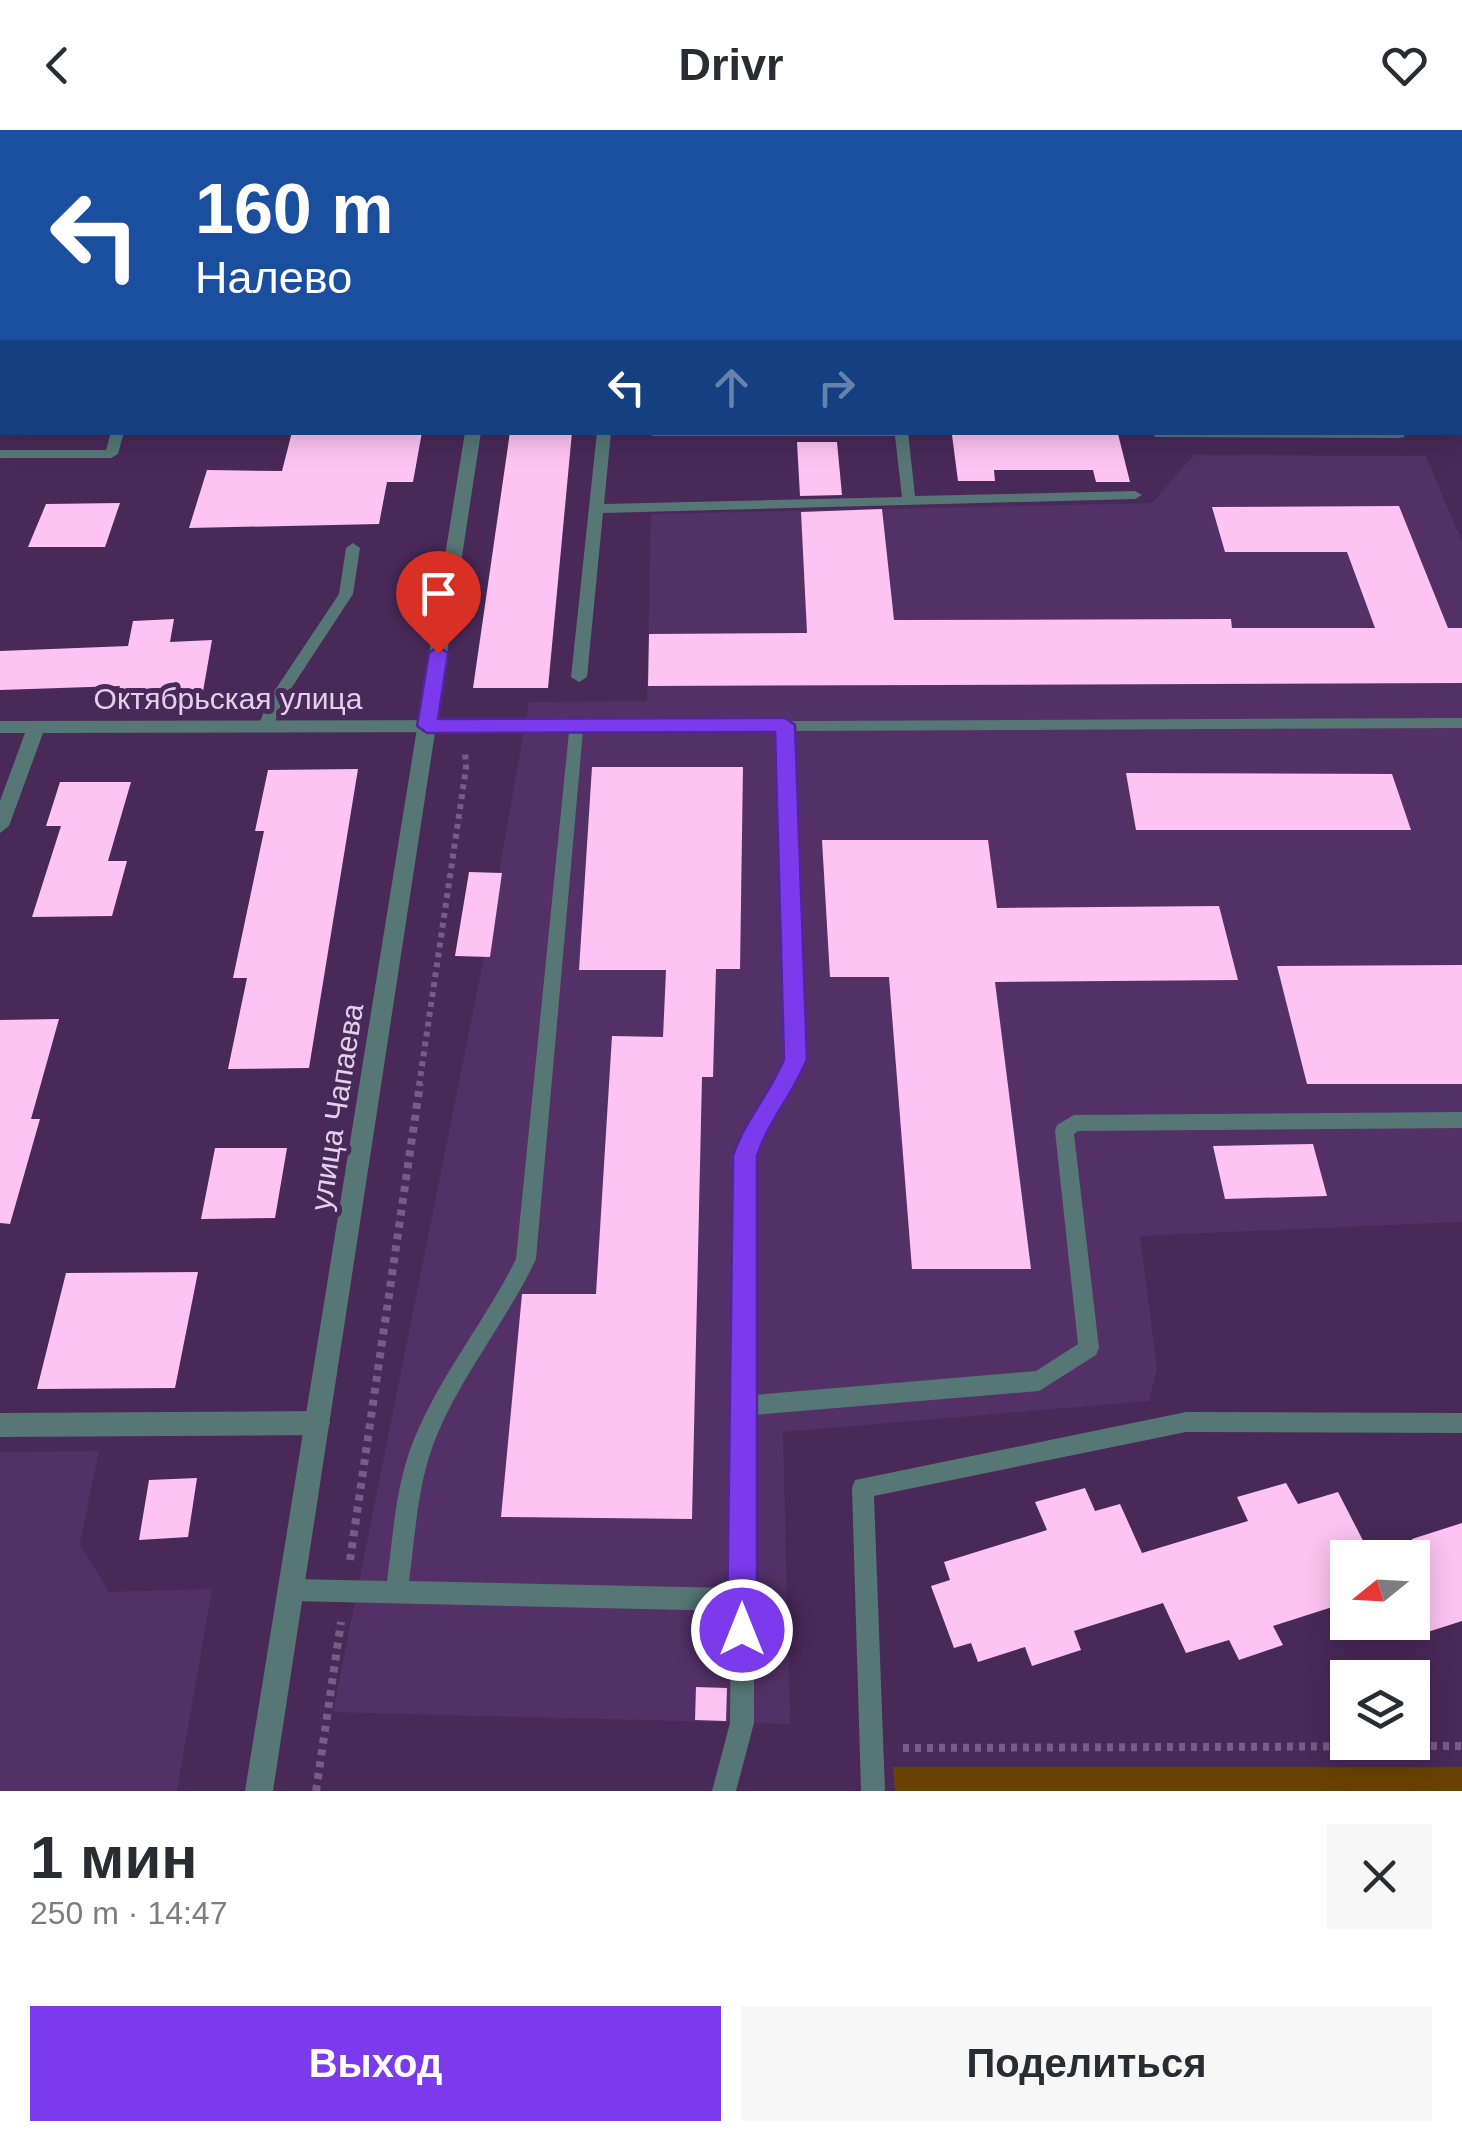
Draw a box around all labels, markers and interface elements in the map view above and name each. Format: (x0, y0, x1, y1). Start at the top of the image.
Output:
icon: back (30, 38, 85, 93)
icon: heart (1377, 38, 1432, 93)
text: Drivr (678, 39, 784, 90)
icon: left (30, 170, 160, 300)
text: 160 m (195, 170, 393, 248)
text: Налево (195, 252, 352, 303)
icon: left (599, 360, 654, 415)
icon: ahead (704, 360, 759, 415)
icon: right (809, 360, 864, 415)
pin (396, 551, 481, 654)
icon: arrive (411, 566, 466, 621)
street label: Октябрьская улица (94, 682, 363, 715)
street label: улица Чапаева (304, 1001, 369, 1213)
north arrow (1330, 1540, 1430, 1640)
map controls (1330, 1540, 1430, 1760)
position arrow (690, 1578, 794, 1682)
button: layers (1330, 1660, 1430, 1760)
text: 1 мин (30, 1824, 198, 1891)
button: close (1327, 1824, 1432, 1929)
text: 250 m · 14:47 (30, 1895, 227, 1931)
button: Выход (30, 2006, 721, 2121)
button: Поделиться (741, 2006, 1432, 2121)

